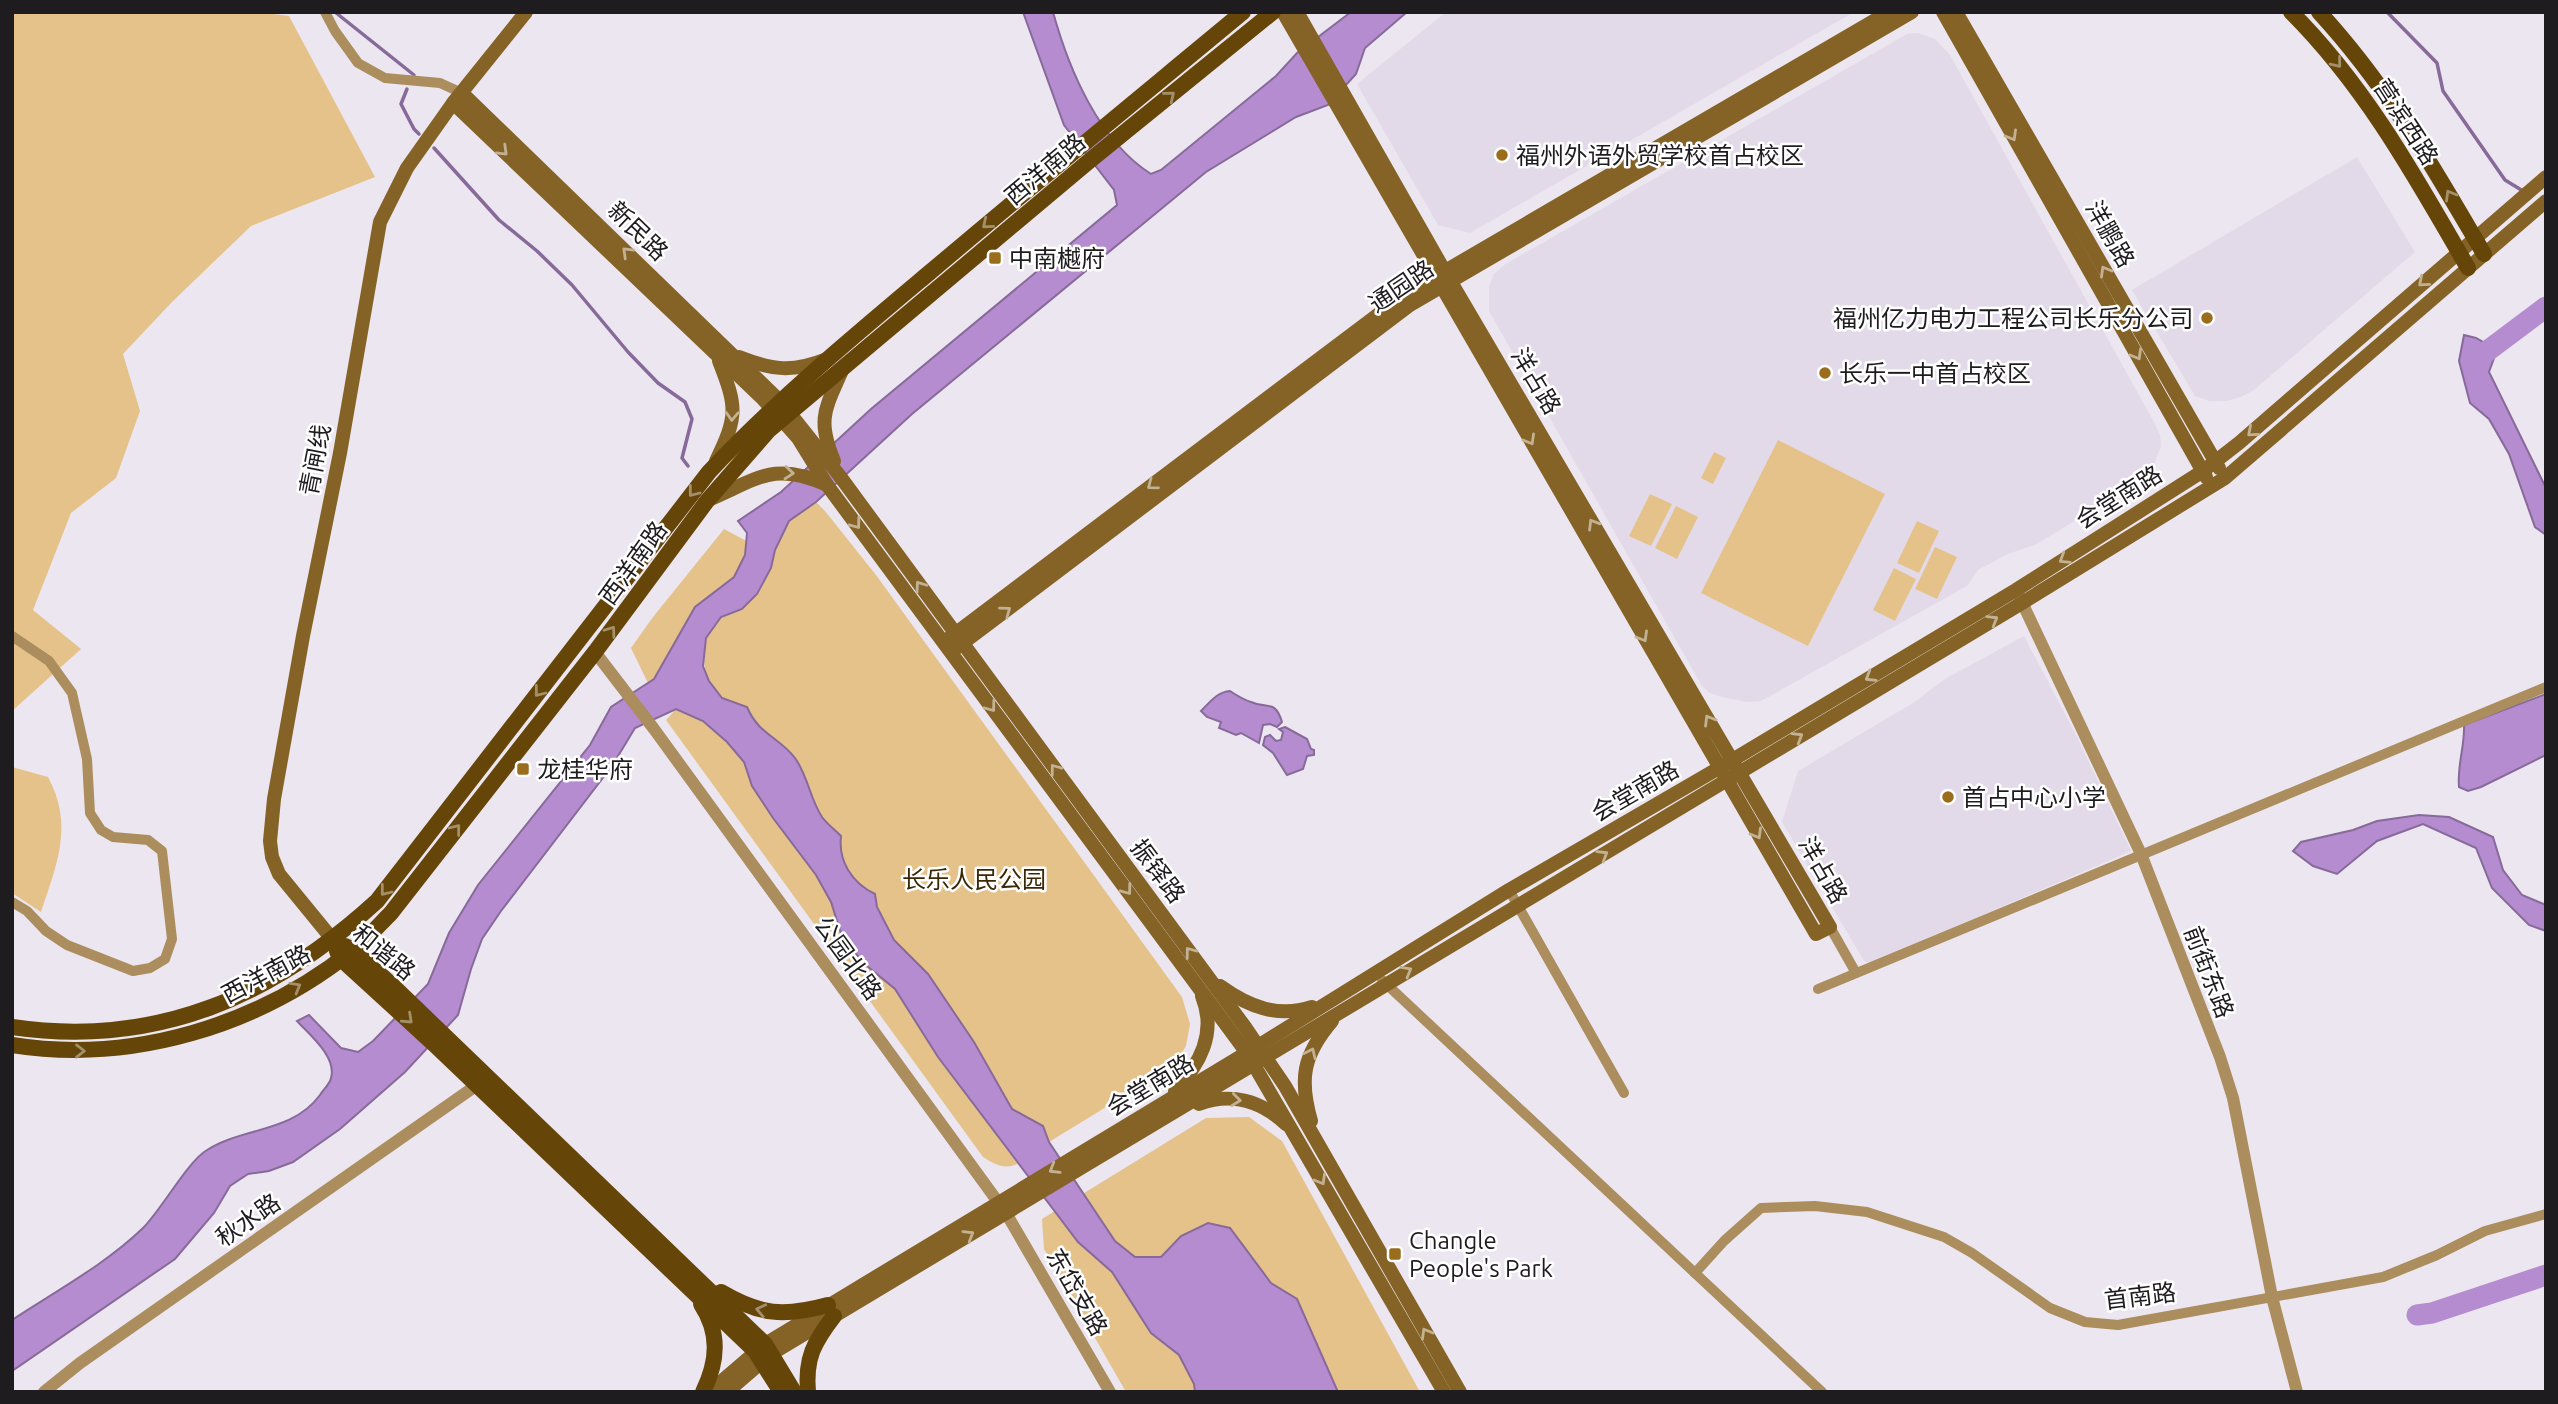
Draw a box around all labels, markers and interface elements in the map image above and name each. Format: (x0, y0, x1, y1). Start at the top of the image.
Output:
one-way arrow (2329, 54, 2341, 67)
street label: 营滨西路 (2369, 74, 2443, 170)
one-way arrow (1161, 92, 1174, 104)
street label: 西洋南路 (1000, 128, 1090, 210)
one-way arrow (2004, 128, 2017, 141)
one-way arrow (495, 142, 508, 155)
place label: 福州外语外贸学校首占校区 (1516, 142, 1804, 169)
marker: 福州外语外贸学校首占校区 (1494, 147, 1510, 163)
one-way arrow (2445, 190, 2458, 203)
street label: 新民路 (603, 196, 673, 266)
street label: 洋鹏路 (2080, 196, 2140, 272)
one-way arrow (983, 216, 996, 228)
place label: 中南樾府 (1009, 245, 1105, 272)
one-way arrow (622, 247, 635, 260)
marker: 中南樾府 (987, 250, 1003, 266)
street label: 通园路 (1364, 255, 1438, 317)
one-way arrow (2100, 265, 2113, 278)
one-way arrow (2419, 273, 2432, 286)
place label: 福州亿力电力工程公司长乐分公司 (1833, 305, 2193, 332)
marker: 福州亿力电力工程公司长乐分公司 (2199, 310, 2215, 326)
street label: 洋占路 (1506, 343, 1566, 419)
one-way arrow (2129, 347, 2142, 360)
place label: 长乐一中首占校区 (1839, 360, 2031, 387)
marker: 长乐一中首占校区 (1817, 365, 1833, 381)
one-way arrow (724, 410, 739, 421)
street label: 青闸线 (295, 422, 335, 498)
one-way arrow (2248, 423, 2261, 436)
one-way arrow (1521, 432, 1534, 445)
street label: 会堂南路 (2071, 460, 2167, 534)
one-way arrow (784, 465, 795, 480)
one-way arrow (1148, 476, 1160, 489)
one-way arrow (689, 485, 702, 497)
street label: 西洋南路 (594, 516, 672, 610)
one-way arrow (848, 516, 860, 529)
one-way arrow (1589, 518, 1602, 531)
one-way arrow (2059, 550, 2072, 563)
one-way arrow (915, 581, 928, 594)
one-way arrow (998, 606, 1011, 619)
one-way arrow (1985, 616, 1998, 629)
one-way arrow (603, 626, 615, 638)
one-way arrow (1635, 629, 1648, 642)
one-way arrow (1864, 669, 1877, 682)
one-way arrow (535, 684, 548, 697)
one-way arrow (983, 699, 995, 712)
one-way arrow (1704, 714, 1717, 727)
one-way arrow (1790, 733, 1803, 746)
street label: 会堂南路 (1587, 755, 1683, 827)
place label: 龙桂华府 (537, 756, 633, 783)
marker: 龙桂华府 (515, 761, 531, 777)
one-way arrow (1050, 765, 1063, 777)
place label: 首占中心小学 (1962, 784, 2106, 811)
marker: 首占中心小学 (1940, 789, 1956, 805)
one-way arrow (448, 825, 461, 837)
one-way arrow (1749, 826, 1762, 839)
street label: 洋占路 (1793, 832, 1853, 908)
street label: 振铎路 (1126, 834, 1190, 908)
one-way arrow (1595, 850, 1608, 863)
park label: 长乐人民公园 (902, 866, 1046, 893)
one-way arrow (1118, 882, 1131, 894)
one-way arrow (380, 883, 393, 896)
street label: 公园北路 (809, 911, 887, 1005)
street label: 和谐路 (348, 919, 420, 985)
street label: 前街东路 (2179, 922, 2239, 1022)
street label: 西洋南路 (217, 940, 315, 1008)
one-way arrow (1186, 947, 1198, 960)
one-way arrow (1399, 966, 1412, 979)
one-way arrow (288, 982, 301, 995)
one-way arrow (400, 1011, 413, 1024)
one-way arrow (75, 1043, 86, 1059)
one-way arrow (1303, 1048, 1317, 1060)
street label: 会堂南路 (1102, 1049, 1198, 1121)
one-way arrow (1230, 1092, 1242, 1107)
one-way arrow (1048, 1161, 1061, 1174)
one-way arrow (1313, 1172, 1326, 1185)
street label: 秋水路 (211, 1188, 285, 1252)
place label: Changle People's Park (1409, 1227, 1553, 1282)
one-way arrow (962, 1230, 975, 1243)
street label: 东岱支路 (1041, 1244, 1113, 1340)
marker: Changle People's Park (1387, 1246, 1403, 1262)
street label: 首南路 (2103, 1278, 2177, 1314)
one-way arrow (755, 1304, 767, 1318)
one-way arrow (1421, 1327, 1434, 1340)

